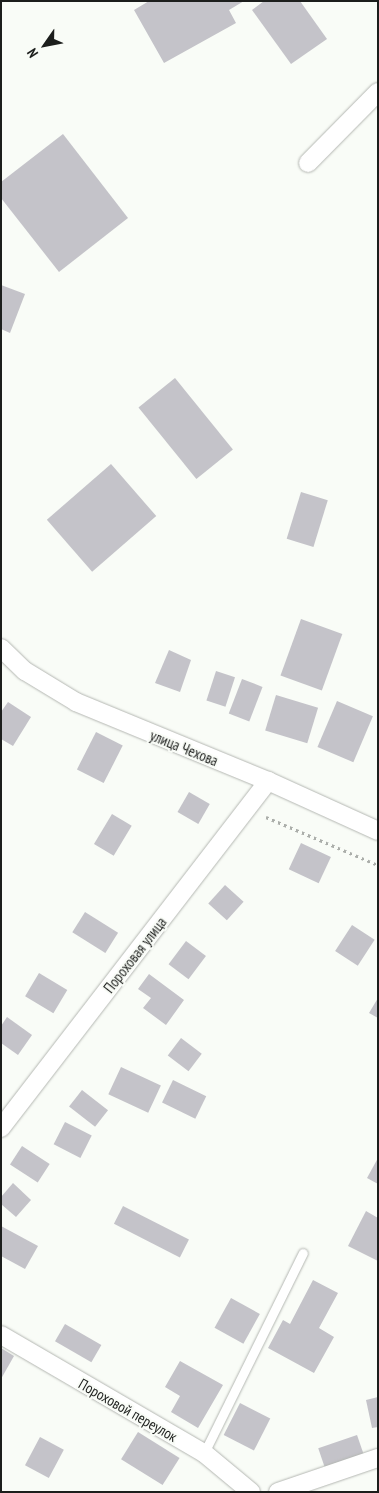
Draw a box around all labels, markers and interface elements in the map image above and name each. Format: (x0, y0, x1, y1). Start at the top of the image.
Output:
north arrow (20, 20, 70, 70)
text: N (23, 45, 42, 61)
street label: улица Чехова (147, 726, 221, 770)
street label: Пороховая улица (100, 913, 170, 997)
street label: Пороховой переулок (76, 1374, 180, 1446)

